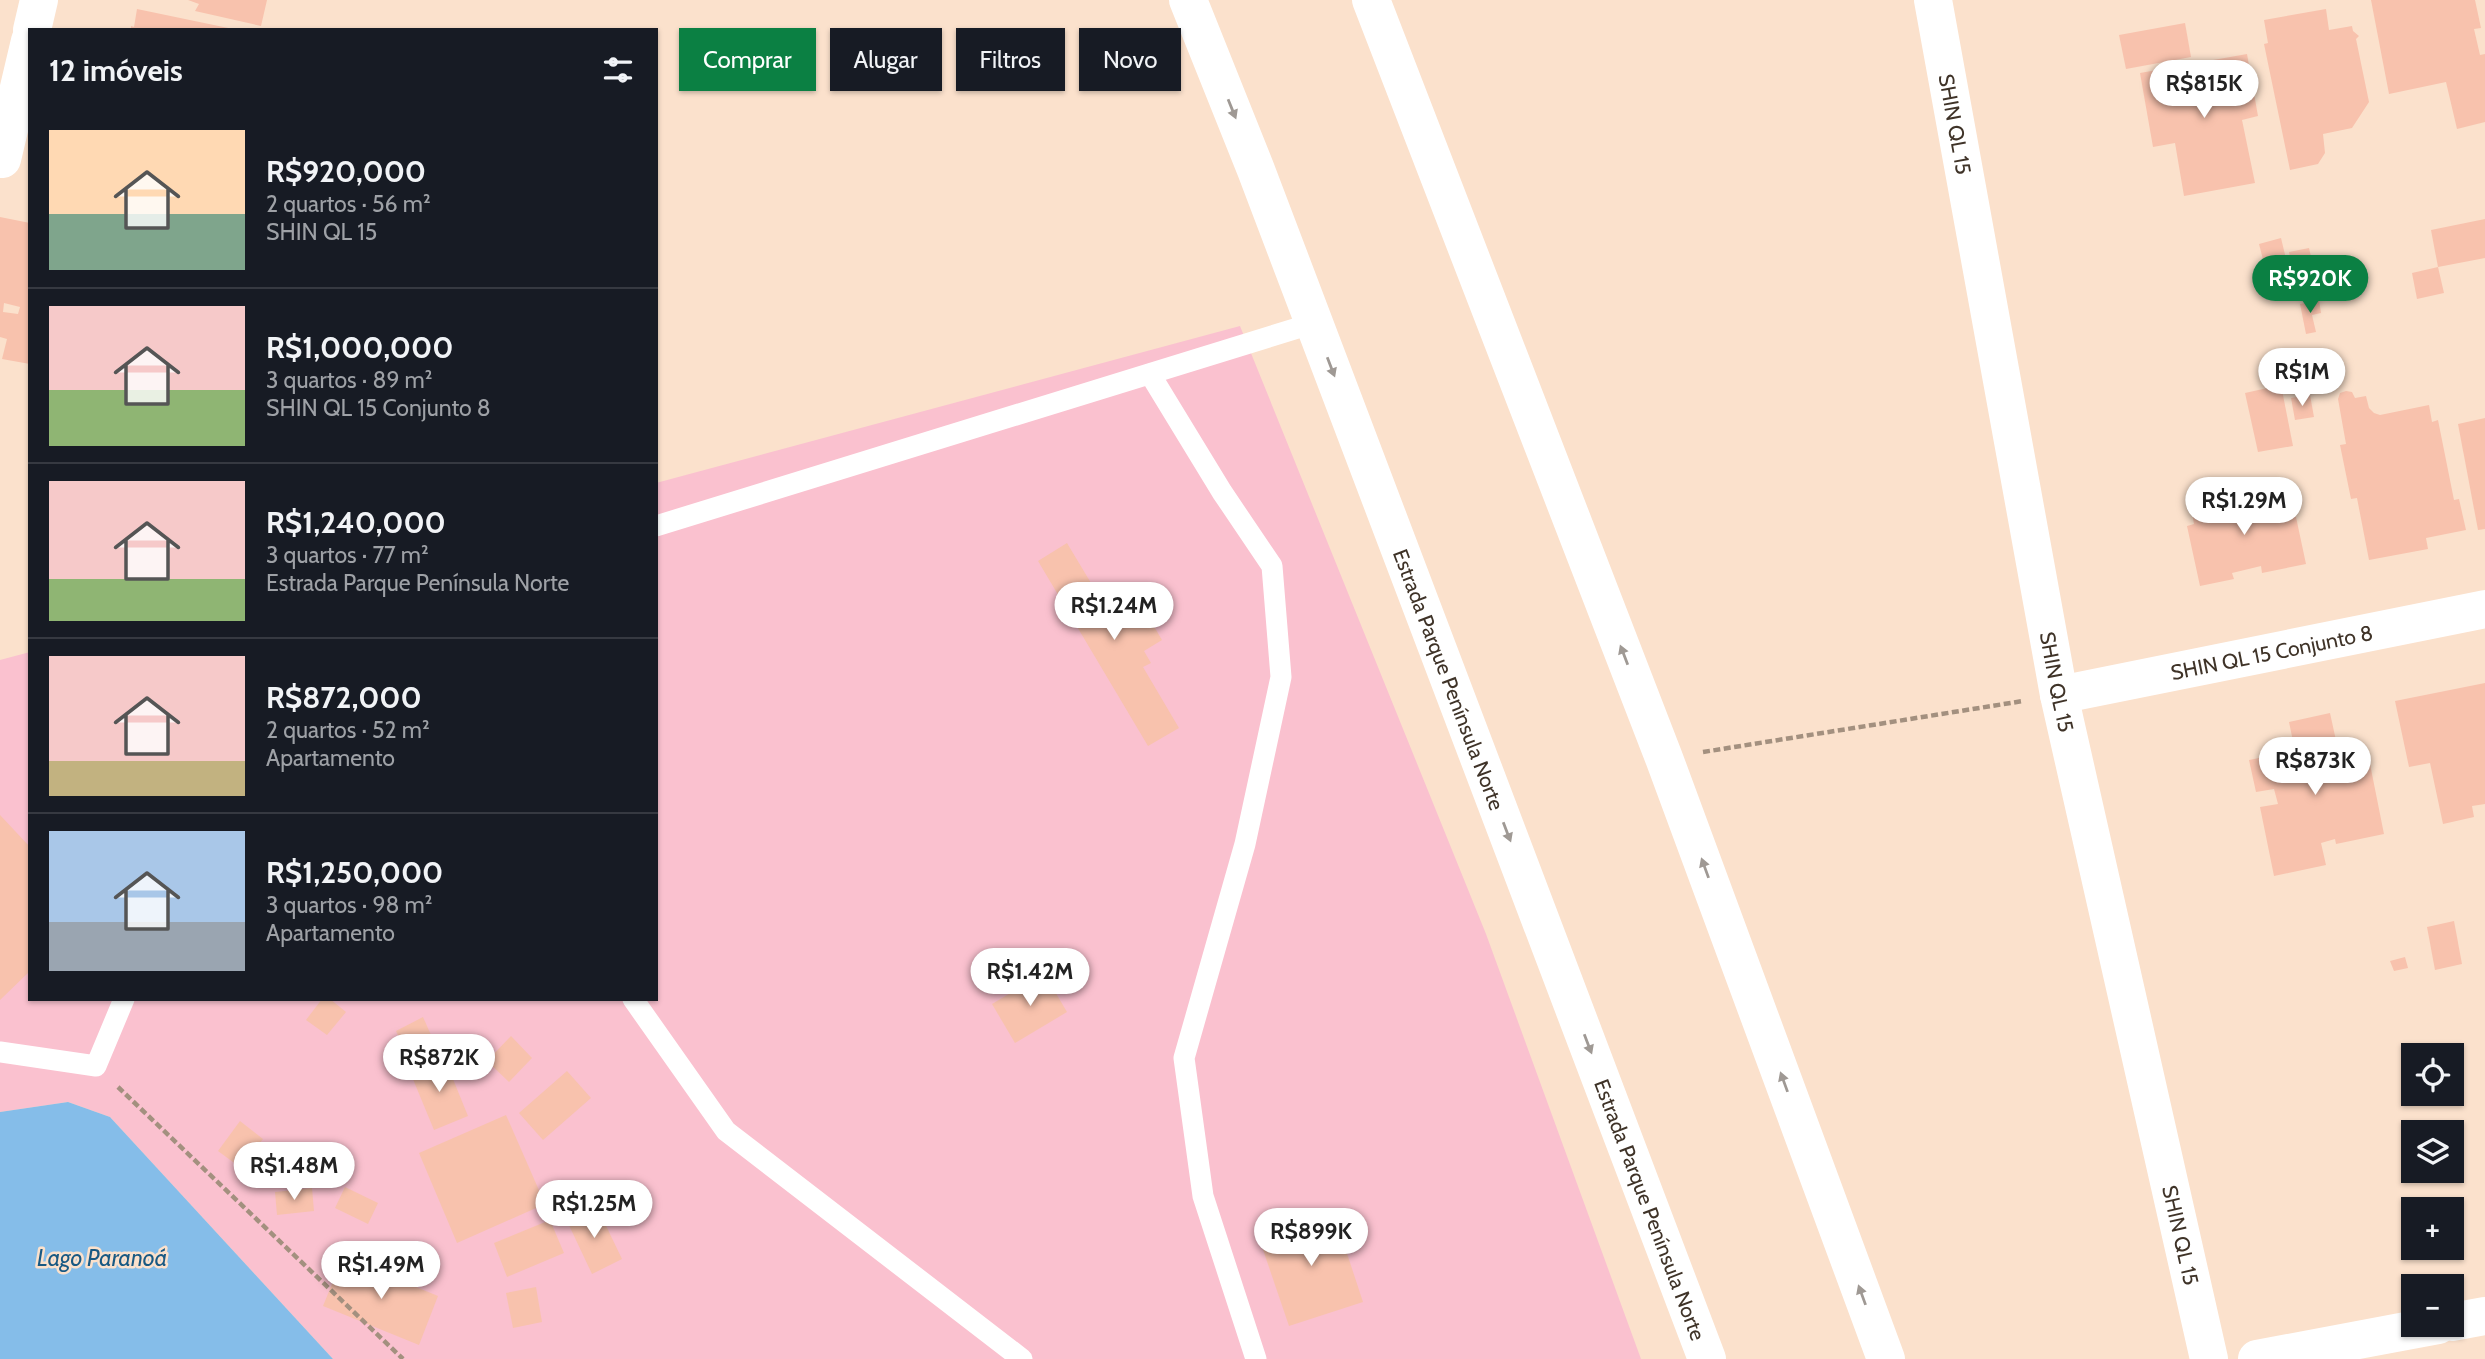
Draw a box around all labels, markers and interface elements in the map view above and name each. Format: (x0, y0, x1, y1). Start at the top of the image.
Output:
chip: Comprar (679, 28, 816, 91)
chip: Alugar (830, 28, 942, 91)
chip: Filtros (956, 28, 1065, 91)
chip: Novo (1079, 28, 1181, 91)
icon: filters (599, 51, 637, 89)
text: 12 imóveis (49, 52, 183, 89)
pin: R$815K (2147, 60, 2261, 120)
text: R$815K (2166, 69, 2242, 97)
street label: SHIN QL 15 (1934, 72, 1977, 176)
one-way arrow (1226, 98, 1237, 119)
text: R$920,000 (266, 153, 426, 190)
icon: home (105, 158, 189, 242)
text: 2 quartos · 56 m² (266, 190, 431, 218)
text: SHIN QL 15 (266, 218, 377, 246)
pin: R$920K (2253, 256, 2367, 315)
text: R$920K (2268, 264, 2352, 292)
text: R$1,000,000 (266, 329, 453, 366)
icon: home (105, 334, 189, 418)
pin: R$1M (2261, 348, 2343, 408)
one-way arrow (1326, 356, 1337, 377)
text: R$1M (2274, 357, 2330, 385)
text: 3 quartos · 89 m² (266, 366, 432, 394)
text: SHIN QL 15 Conjunto 8 (266, 394, 491, 422)
pin: R$1.29M (2179, 477, 2309, 537)
text: R$1.29M (2201, 486, 2287, 514)
text: R$1,240,000 (266, 504, 446, 541)
icon: home (105, 509, 189, 593)
text: 3 quartos · 77 m² (266, 541, 429, 569)
street label: Estrada Parque Península Norte (1388, 545, 1510, 814)
text: Estrada Parque Península Norte (266, 569, 569, 597)
pin: R$1.24M (1049, 582, 1179, 642)
text: R$1.24M (1071, 591, 1157, 619)
street label: SHIN QL 15 Conjunto 8 (2169, 619, 2375, 685)
street label: SHIN QL 15 (2035, 630, 2079, 734)
one-way arrow (1619, 645, 1630, 666)
text: R$872,000 (266, 679, 422, 716)
icon: home (105, 684, 189, 768)
text: 2 quartos · 52 m² (266, 716, 430, 744)
pin: R$873K (2258, 738, 2372, 797)
text: Apartamento (266, 744, 395, 772)
text: R$873K (2275, 746, 2355, 774)
one-way arrow (1502, 821, 1513, 842)
text: R$1,250,000 (266, 854, 443, 891)
one-way arrow (1699, 858, 1710, 879)
icon: home (105, 859, 189, 943)
text: 3 quartos · 98 m² (266, 891, 432, 919)
text: Apartamento (266, 919, 395, 947)
pin: R$1.42M (965, 948, 1095, 1008)
text: R$1.42M (987, 957, 1073, 985)
pin: R$872K (382, 1034, 496, 1094)
one-way arrow (1582, 1034, 1593, 1055)
text: R$872K (399, 1043, 479, 1071)
map controls (2401, 1043, 2464, 1337)
button: locate (2401, 1043, 2464, 1106)
one-way arrow (1778, 1071, 1789, 1092)
street label: Estrada Parque Península Norte (1589, 1076, 1711, 1344)
button: layers (2401, 1120, 2464, 1183)
pin: R$1.48M (229, 1142, 359, 1202)
text: R$1.48M (250, 1151, 338, 1179)
pin: R$1.25M (529, 1180, 659, 1240)
street label: SHIN QL 15 (2158, 1183, 2204, 1287)
text: R$1.25M (551, 1189, 637, 1217)
button: + (2401, 1197, 2464, 1260)
pin: R$899K (1254, 1208, 1368, 1268)
text: R$899K (1270, 1217, 1352, 1245)
pin: R$1.49M (316, 1242, 446, 1301)
water label: Lago Paranoá (37, 1244, 167, 1272)
text: R$1.49M (337, 1250, 425, 1278)
button: − (2401, 1274, 2464, 1337)
one-way arrow (1857, 1284, 1868, 1305)

